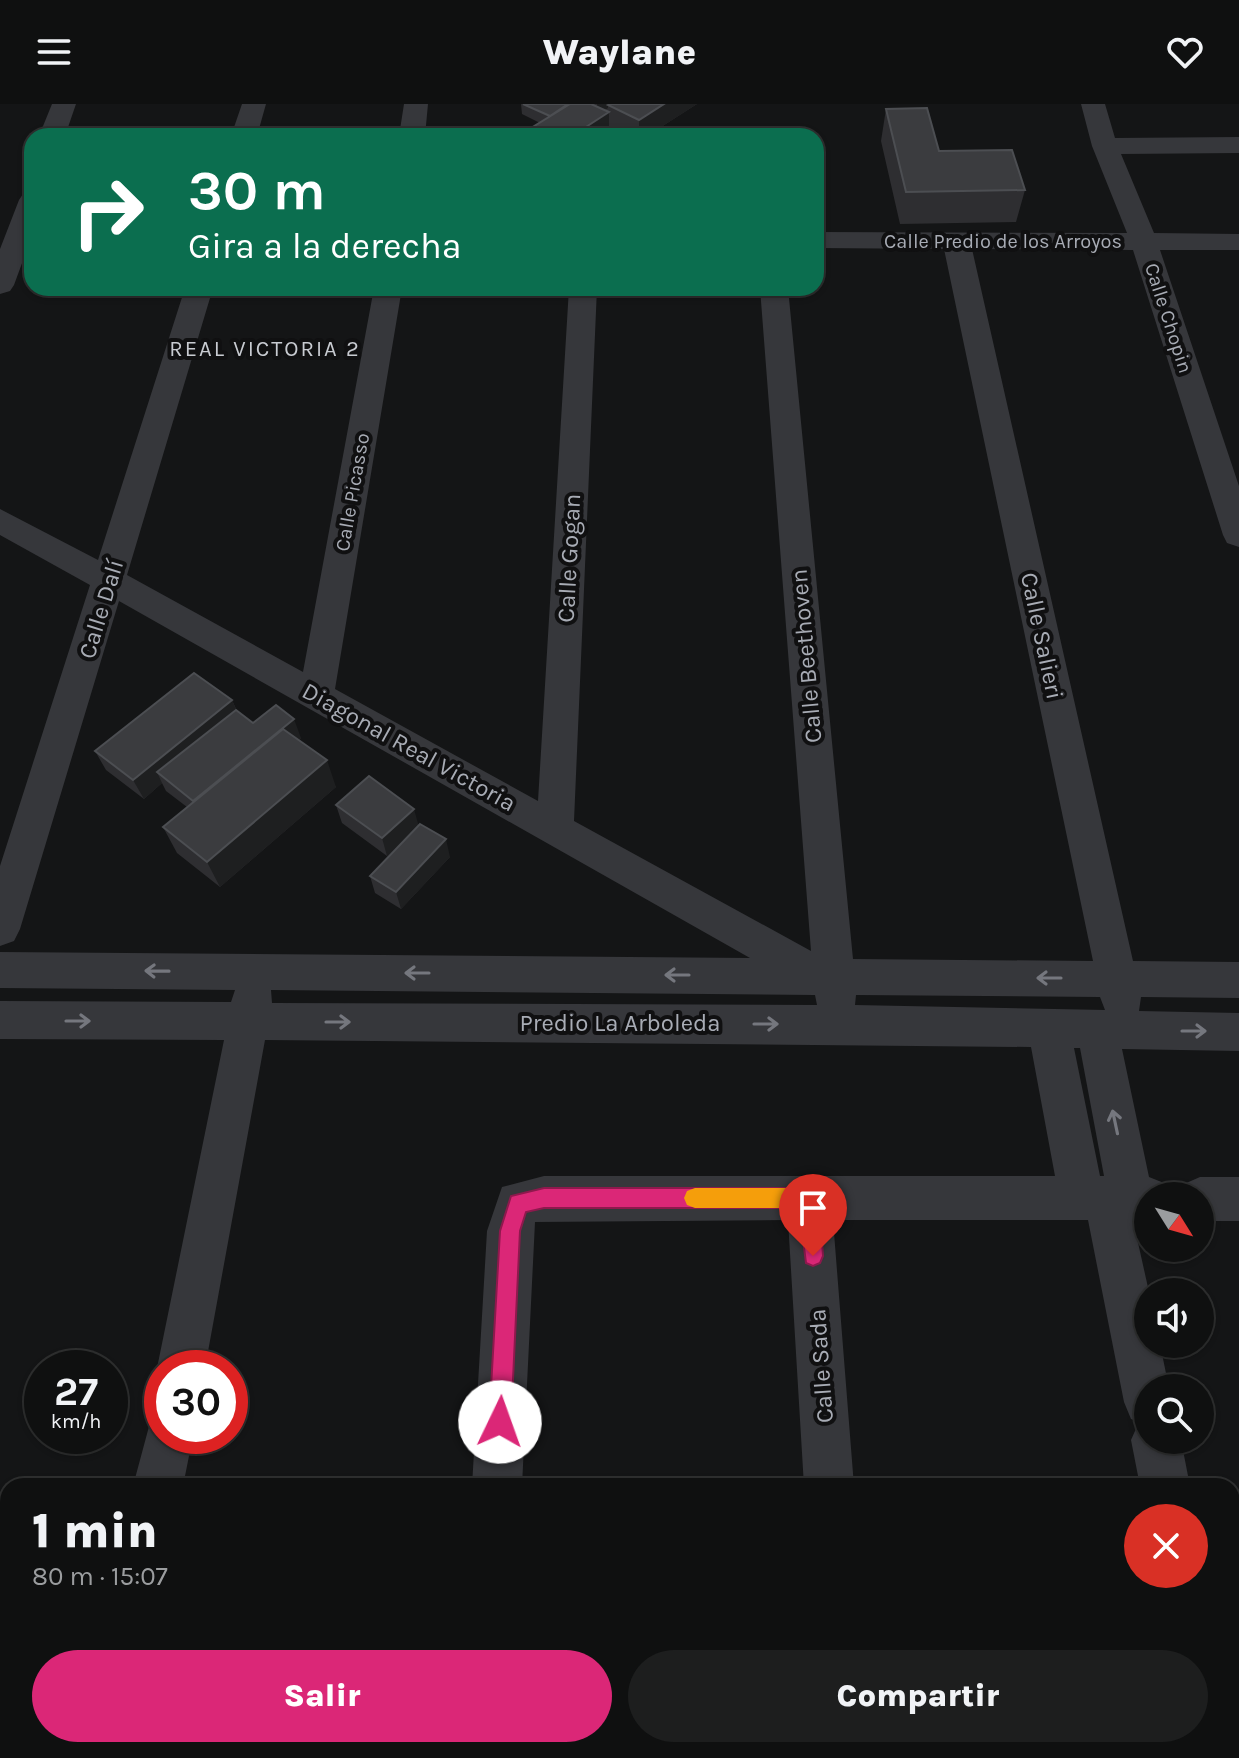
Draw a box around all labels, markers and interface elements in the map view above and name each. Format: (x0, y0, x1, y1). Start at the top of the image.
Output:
icon: menu (32, 30, 76, 74)
icon: heart (1163, 30, 1207, 74)
text: Waylane (543, 31, 696, 73)
text: 30 m (188, 158, 326, 223)
icon: right (56, 160, 160, 264)
text: Gira a la derecha (188, 225, 462, 267)
street label: Calle Predio de los Arroyos (884, 230, 1122, 253)
street label: Calle Chopin (1140, 260, 1197, 376)
district label: REAL VICTORIA 2 (169, 336, 361, 362)
street label: Calle Picasso (331, 431, 374, 553)
street label: Calle Gogan (552, 493, 586, 623)
street label: Calle Dalí (73, 555, 130, 662)
street label: Calle Beethoven (784, 568, 828, 744)
street label: Calle Salieri (1015, 570, 1069, 702)
street label: Diagonal Real Victoria (297, 677, 521, 817)
one-way arrow (144, 963, 171, 979)
one-way arrow (404, 965, 431, 981)
one-way arrow (664, 967, 691, 982)
one-way arrow (1036, 970, 1063, 986)
street label: Predio La Arboleda (520, 1009, 720, 1037)
one-way arrow (64, 1013, 91, 1029)
one-way arrow (324, 1014, 351, 1030)
one-way arrow (752, 1016, 779, 1032)
one-way arrow (1180, 1023, 1207, 1039)
one-way arrow (1107, 1110, 1122, 1135)
pin (779, 1174, 847, 1256)
north arrow (1134, 1182, 1214, 1262)
map controls (1134, 1182, 1214, 1454)
icon: arrive (791, 1186, 835, 1230)
button: sound (1134, 1278, 1214, 1358)
street label: Calle Sada (803, 1308, 839, 1424)
speed limit sign: 30 (144, 1350, 248, 1454)
text: 27 (54, 1368, 98, 1415)
button: search (1134, 1374, 1214, 1454)
position arrow (458, 1380, 542, 1464)
text: km/h (51, 1410, 101, 1433)
text: 1 min (32, 1503, 158, 1559)
button: close (1124, 1504, 1208, 1588)
text: 80 m · 15:07 (32, 1561, 168, 1592)
button: Salir (32, 1650, 612, 1742)
button: Compartir (628, 1650, 1208, 1742)

